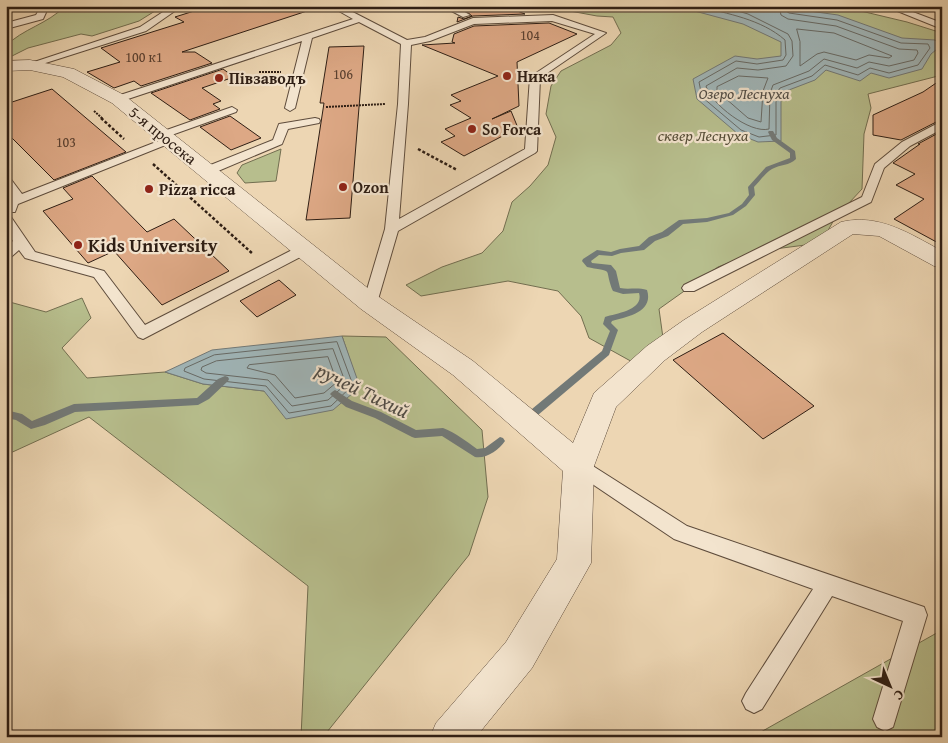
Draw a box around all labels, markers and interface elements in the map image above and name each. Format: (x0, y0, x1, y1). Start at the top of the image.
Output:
house number: 104 (520, 25, 540, 45)
house number: 100 к1 (125, 47, 163, 67)
house number: 106 (333, 64, 353, 84)
place label: Ника (517, 64, 556, 88)
place label: Пiвзаводъ (229, 66, 306, 90)
marker: Ника (501, 70, 513, 82)
marker: Пiвзаводъ (213, 72, 225, 84)
water label: Озеро Леснуха (698, 81, 790, 105)
street label: 5-я просека (124, 100, 202, 170)
place label: So Forca (482, 117, 542, 141)
marker: So Forca (466, 123, 478, 135)
park label: сквер Леснуха (658, 123, 749, 147)
house number: 103 (56, 132, 76, 152)
place label: Ozon (353, 175, 389, 199)
place label: Pizza ricca (159, 177, 236, 201)
marker: Ozon (337, 181, 349, 193)
marker: Pizza ricca (143, 183, 155, 195)
place label: Kids University (88, 231, 218, 259)
marker: Kids University (72, 239, 84, 251)
water label: ручей Тихий (310, 354, 415, 425)
north arrow (866, 660, 916, 710)
text: С (889, 685, 909, 705)

